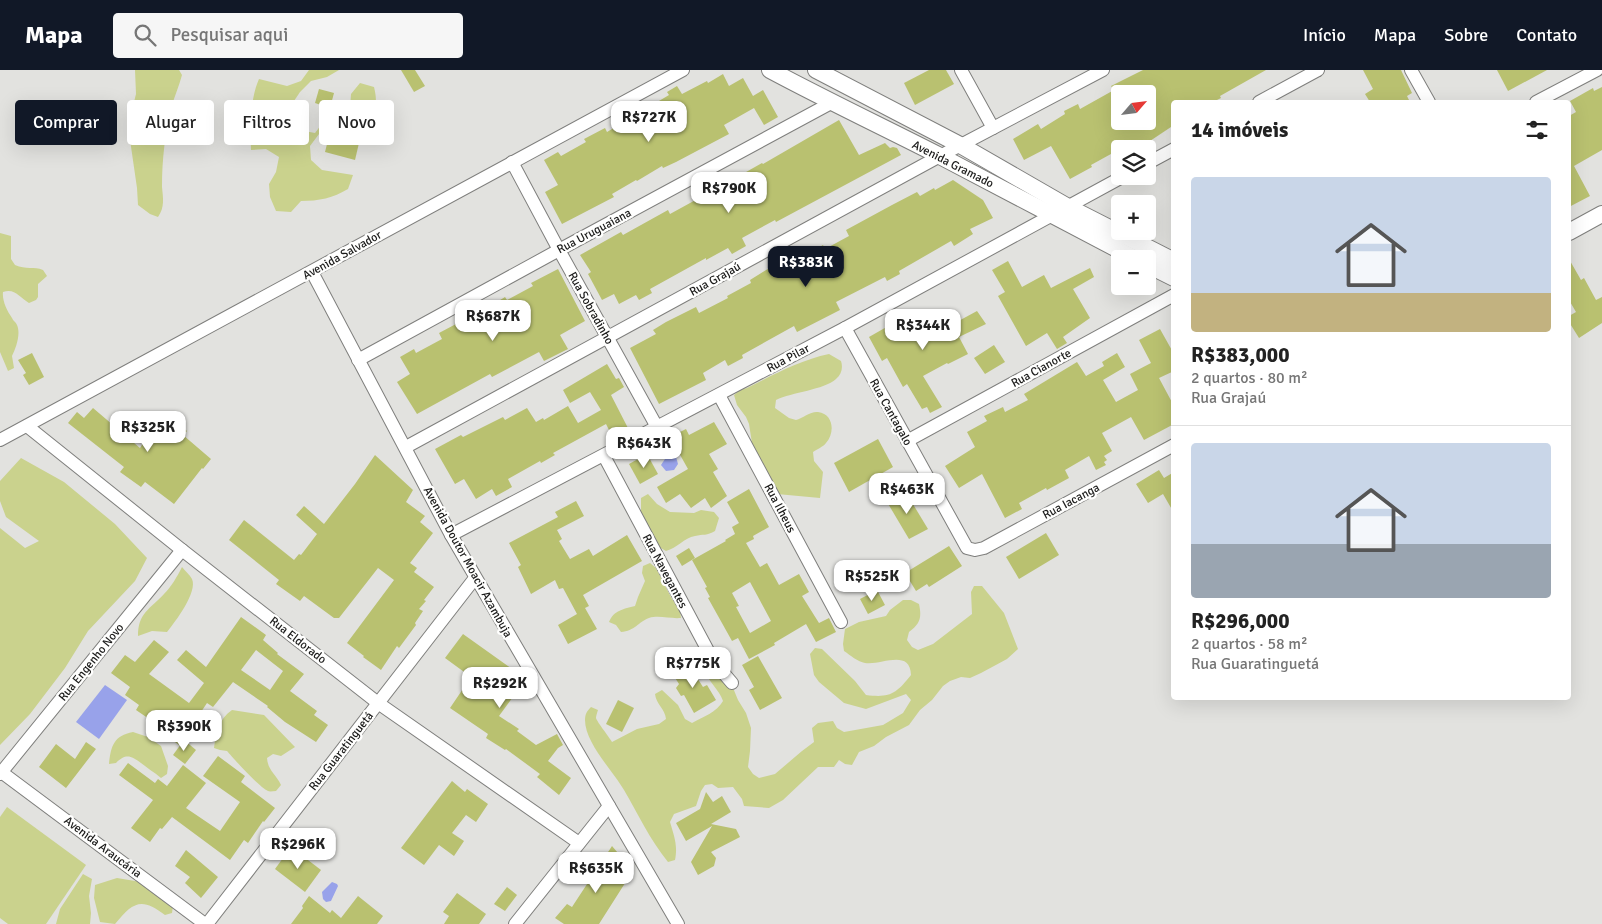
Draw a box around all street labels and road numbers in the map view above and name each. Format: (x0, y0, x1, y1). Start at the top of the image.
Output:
street label: Avenida Gramado (909, 137, 996, 191)
street label: Rua Uruguaiana (554, 206, 634, 257)
street label: Avenida Salvador (300, 227, 385, 283)
street label: Rua Grajaú (687, 259, 744, 300)
street label: Rua Sobradinho (564, 269, 617, 347)
street label: Rua Pilar (764, 341, 813, 376)
street label: Rua Cianorte (1009, 346, 1074, 391)
street label: Rua Cantagalo (866, 376, 915, 448)
street label: Rua Iacanga (1040, 480, 1102, 523)
street label: Rua Ilheus (760, 481, 799, 535)
street label: Avenida Doutor Moacir Azambuja (420, 484, 515, 640)
street label: Rua Navegantes (639, 532, 690, 611)
street label: Rua Eldorado (266, 614, 329, 667)
street label: Rua Engenho Novo (55, 620, 127, 704)
street label: Rua Guaratinguetá (306, 709, 377, 794)
street label: Avenida Araucária (61, 813, 144, 881)

